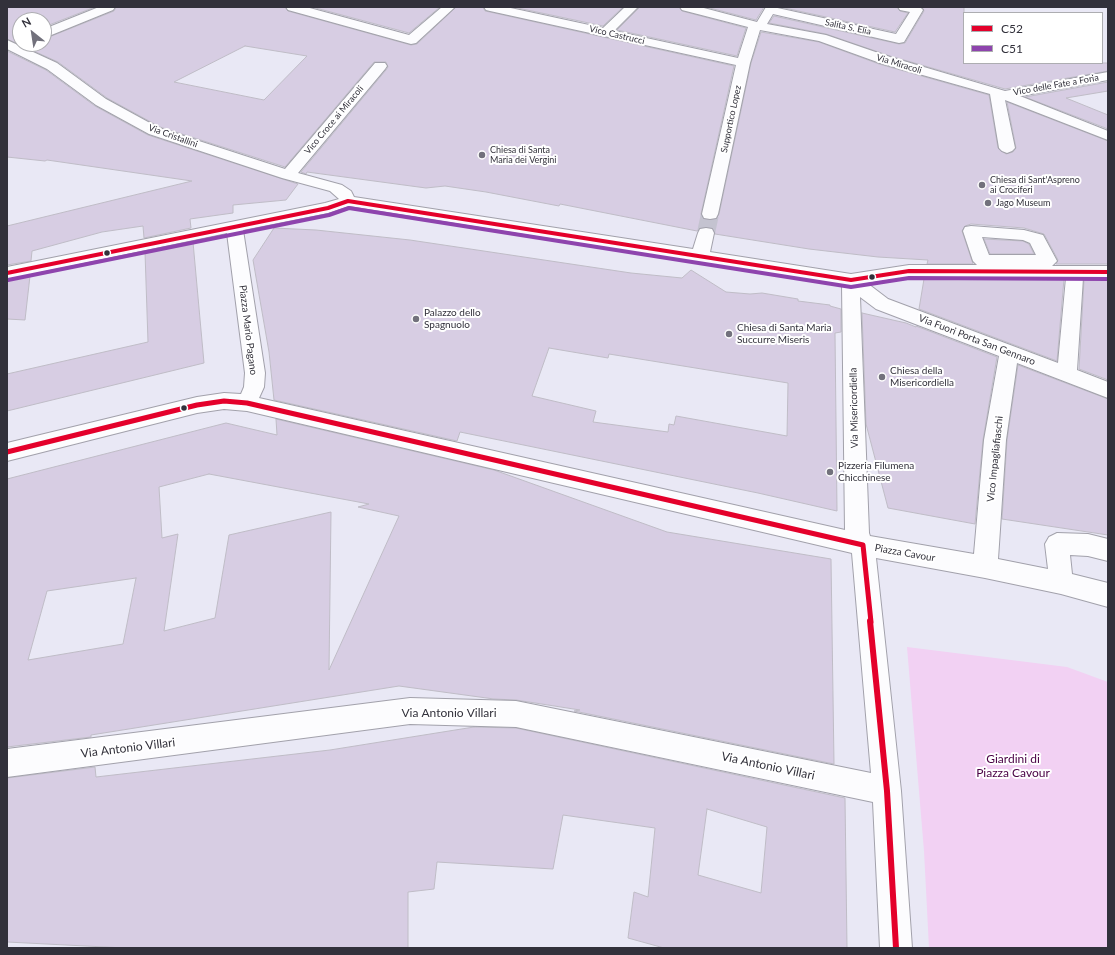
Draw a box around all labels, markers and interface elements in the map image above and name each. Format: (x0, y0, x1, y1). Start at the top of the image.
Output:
north arrow (12, 12, 52, 52)
legend (963, 12, 1103, 64)
text: N (19, 14, 33, 30)
street label: Salita S. Elia (824, 17, 872, 37)
text: C52 (1001, 21, 1023, 36)
street label: Vico Castrucci (588, 23, 646, 47)
text: C51 (1001, 41, 1023, 56)
street label: Via Miracoli (875, 52, 923, 76)
street label: Vico delle Fate a Foria (1012, 72, 1100, 98)
street label: Vico Croce ai Miracoli (302, 84, 366, 156)
street label: Supportico Lopez (719, 84, 743, 154)
street label: Via Cristallini (147, 122, 199, 150)
place label: Chiesa di Santa Maria dei Vergini (490, 145, 557, 166)
marker: Chiesa di Santa Maria dei Vergini (477, 150, 487, 160)
place label: Chiesa di Sant'Aspreno ai Crociferi (990, 175, 1080, 196)
marker: Chiesa di Sant'Aspreno ai Crociferi (977, 180, 987, 190)
marker: Jago Museum (983, 198, 993, 208)
place label: Jago Museum (996, 198, 1050, 208)
unlabelled marker (102, 248, 112, 258)
unlabelled marker (867, 272, 877, 282)
street label: Piazza Mario Pagano (237, 284, 259, 376)
place label: Palazzo dello Spagnuolo (424, 307, 481, 330)
street label: Via Fuori Porta San Gennaro (917, 312, 1037, 368)
marker: Palazzo dello Spagnuolo (411, 314, 421, 324)
place label: Chiesa di Santa Maria Succurre Miseris (737, 322, 831, 346)
marker: Chiesa di Santa Maria Succurre Miseris (724, 329, 734, 339)
place label: Chiesa della Misericordiella (890, 365, 954, 388)
street label: Via Misericordiella (847, 368, 861, 448)
marker: Chiesa della Misericordiella (877, 372, 887, 382)
unlabelled marker (179, 403, 189, 413)
street label: Vico Impagliafiaschi (985, 415, 1005, 503)
place label: Pizzeria Filumena Chicchinese (838, 460, 914, 484)
marker: Pizzeria Filumena Chicchinese (825, 467, 835, 477)
street label: Piazza Cavour (874, 542, 936, 564)
street label: Via Antonio Villari (401, 706, 497, 720)
street label: Via Antonio Villari (80, 735, 176, 761)
street label: Via Antonio Villari (720, 749, 816, 783)
park label: Giardini di Piazza Cavour (976, 752, 1050, 780)

